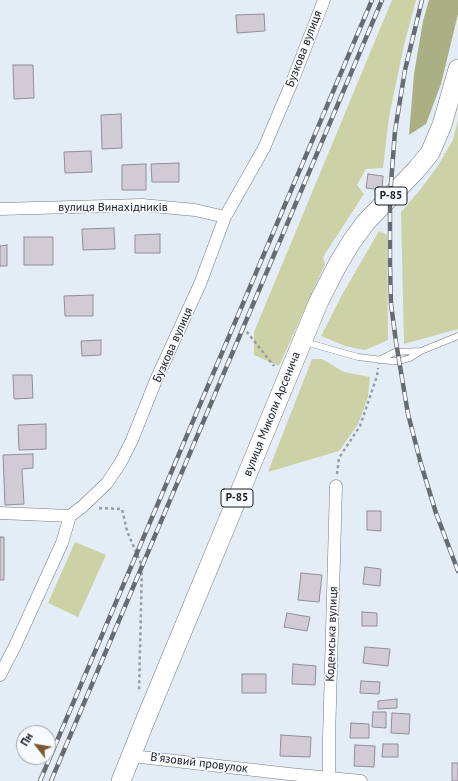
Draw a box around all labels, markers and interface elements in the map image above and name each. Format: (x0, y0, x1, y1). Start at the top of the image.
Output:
street label: Бузкова вулиця (283, 9, 325, 89)
road number: Р-85 (375, 187, 407, 205)
street label: вулиця Винахідників (58, 201, 168, 215)
street label: Бузкова вулиця (150, 305, 196, 385)
street label: вулиця Миколи Арсенича (240, 350, 304, 478)
road number: Р-85 (221, 489, 253, 507)
street label: Кодемська вулиця (323, 586, 341, 682)
north arrow (16, 725, 56, 765)
text: Пн (17, 730, 36, 748)
street label: Вʼязовий провулок (149, 750, 249, 776)

